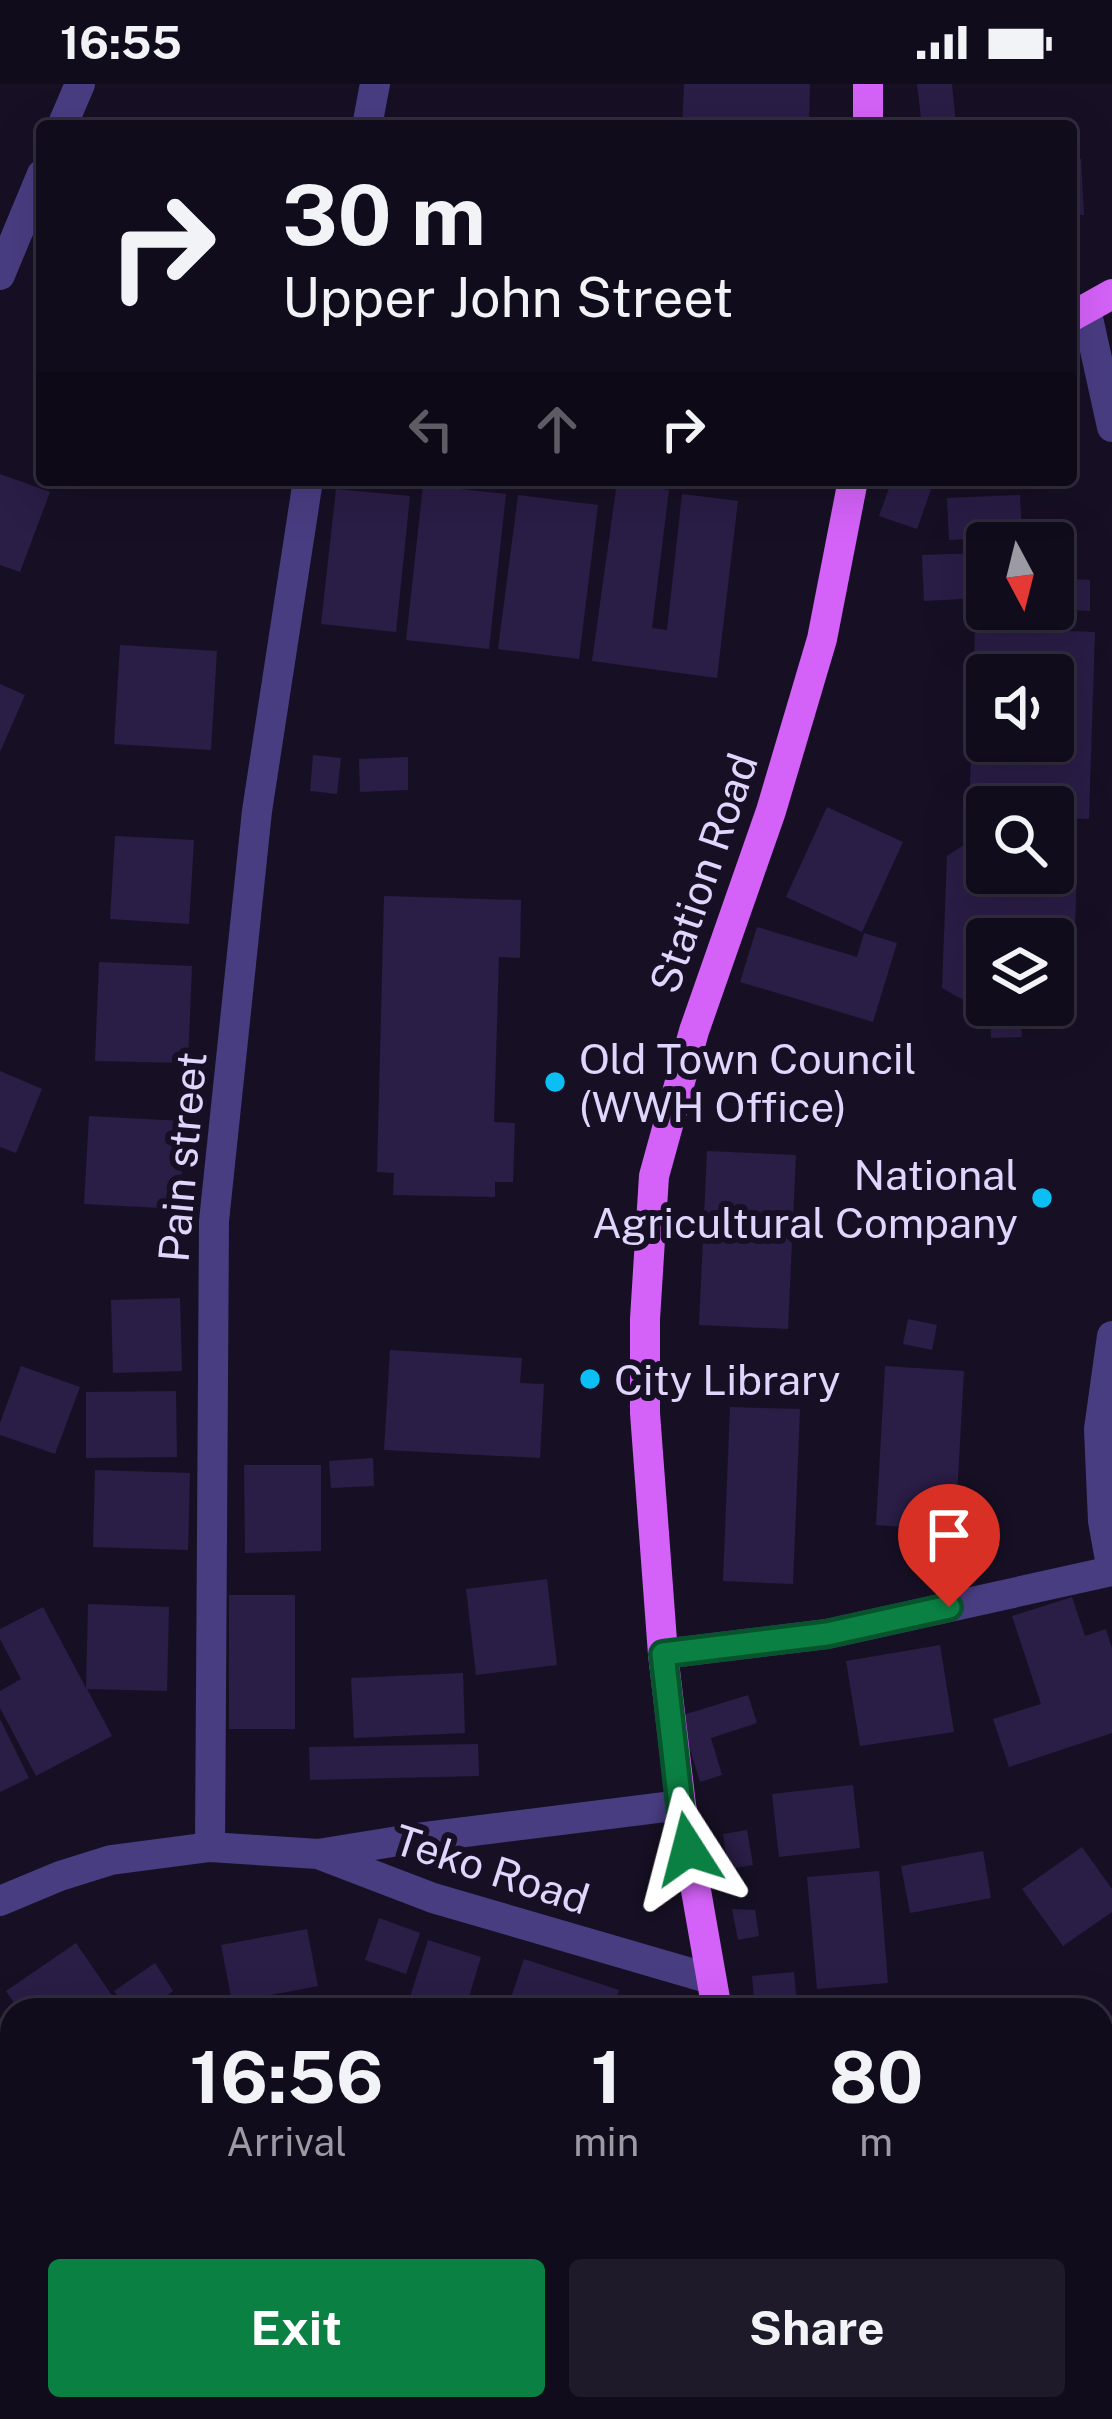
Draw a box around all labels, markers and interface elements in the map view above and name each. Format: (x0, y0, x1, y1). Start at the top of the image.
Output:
text: 16:55 (60, 16, 182, 69)
text: 30 m (282, 165, 486, 264)
icon: right (84, 168, 240, 324)
text: Upper John Street (282, 266, 734, 329)
icon: left (398, 396, 464, 462)
icon: ahead (524, 396, 590, 462)
icon: right (650, 396, 716, 462)
north arrow (966, 522, 1074, 630)
map controls (966, 522, 1074, 1026)
button: sound (966, 654, 1074, 762)
street label: Station Road (639, 747, 767, 999)
button: search (966, 786, 1074, 894)
button: layers (966, 918, 1074, 1026)
place label: Old Town Council (WWH Office) (579, 1034, 917, 1131)
street label: Pain street (148, 1050, 216, 1264)
marker: Old Town Council (WWH Office) (542, 1069, 568, 1095)
place label: National Agricultural Company (592, 1150, 1018, 1247)
marker: National Agricultural Company (1029, 1185, 1055, 1211)
place label: City Library (614, 1355, 841, 1404)
marker: City Library (577, 1366, 603, 1392)
pin (898, 1484, 1000, 1607)
icon: arrive (916, 1502, 982, 1568)
position arrow (625, 1786, 751, 1912)
street label: Teko Road (389, 1815, 595, 1923)
text: 16:56 (190, 2035, 384, 2119)
text: 1 (591, 2035, 622, 2119)
text: 80 (829, 2035, 923, 2119)
text: Arrival (226, 2119, 347, 2165)
text: min (573, 2119, 639, 2165)
text: m (859, 2119, 893, 2165)
button: Exit (48, 2259, 545, 2397)
button: Share (569, 2259, 1065, 2397)

